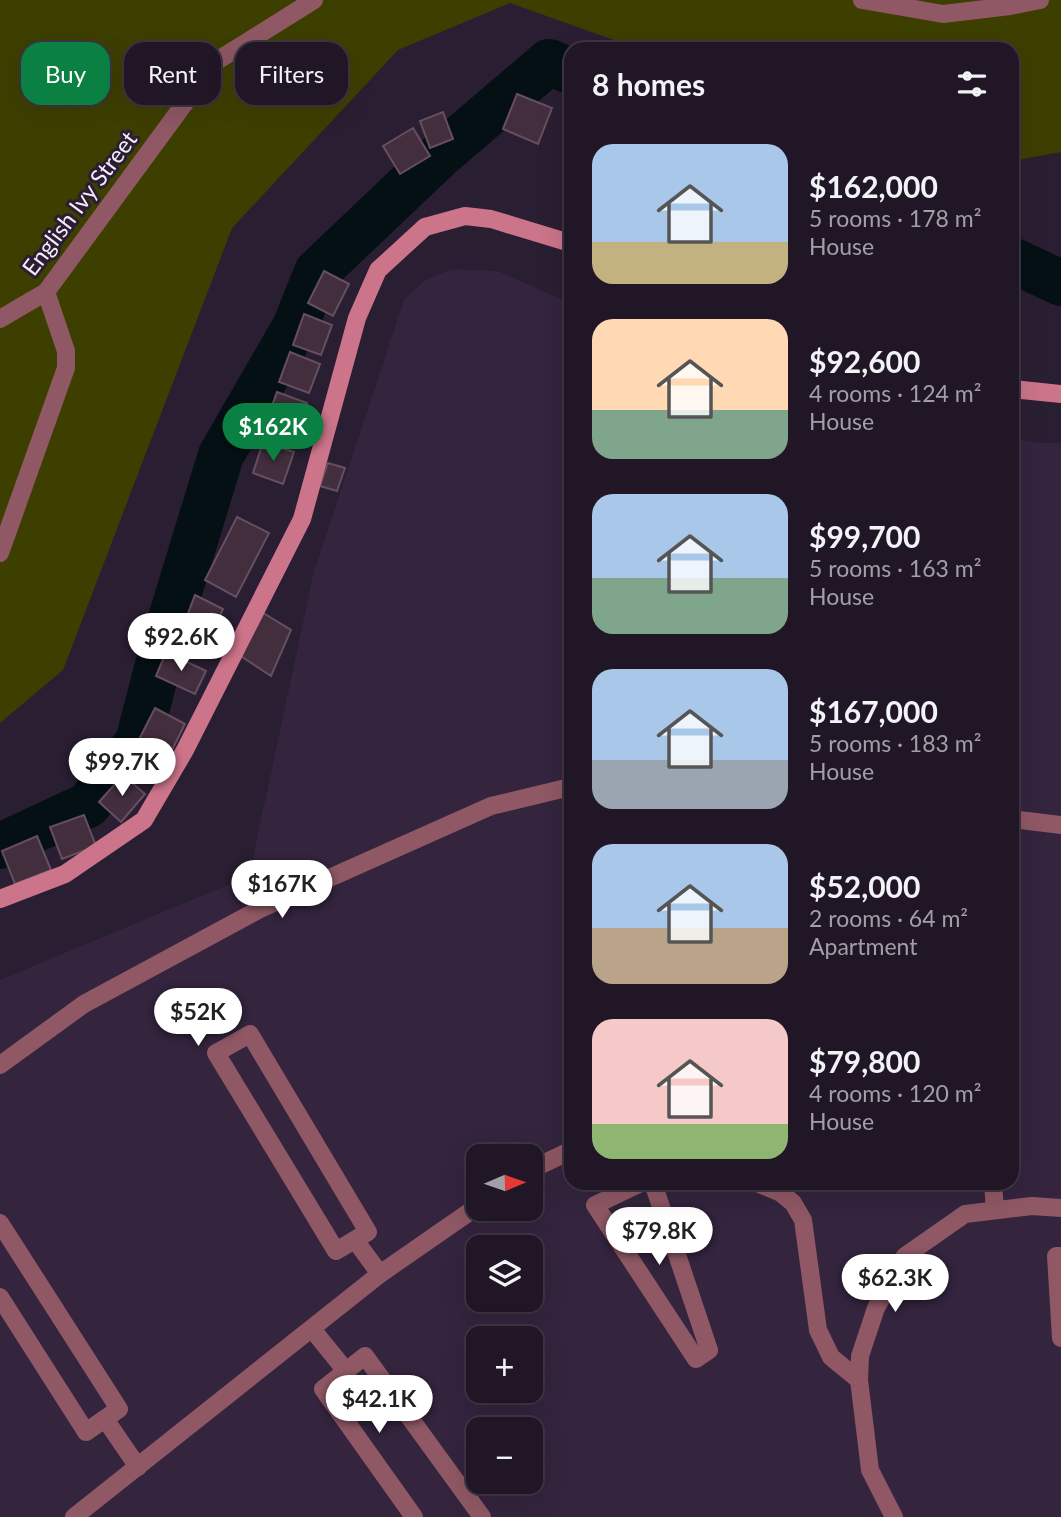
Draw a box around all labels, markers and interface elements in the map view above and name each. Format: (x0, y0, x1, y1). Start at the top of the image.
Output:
chip: Buy (21, 42, 110, 105)
chip: Rent (124, 42, 221, 105)
chip: Filters (235, 42, 348, 105)
icon: filters (953, 65, 991, 103)
text: 8 homes (592, 66, 705, 102)
street label: English Ivy Street (16, 125, 143, 281)
text: $162,000 (809, 168, 938, 204)
icon: home (648, 172, 732, 256)
text: 5 rooms · 178 m² (809, 204, 981, 232)
text: House (809, 232, 874, 260)
text: $92,600 (809, 343, 920, 379)
icon: home (648, 347, 732, 431)
text: 4 rooms · 124 m² (809, 379, 981, 407)
pin: $162K (224, 404, 322, 463)
text: House (809, 407, 874, 435)
text: $162K (238, 412, 308, 440)
text: $99,700 (809, 518, 920, 554)
icon: home (648, 522, 732, 606)
text: 5 rooms · 163 m² (809, 554, 981, 582)
text: House (809, 582, 874, 610)
pin: $92.6K (124, 614, 238, 673)
text: $92.6K (144, 622, 218, 650)
text: $167,000 (809, 693, 938, 729)
icon: home (648, 697, 732, 781)
text: 5 rooms · 183 m² (809, 729, 981, 757)
pin: $99.7K (65, 738, 179, 798)
text: $99.7K (85, 747, 159, 775)
text: House (809, 757, 874, 785)
pin: $167K (233, 860, 331, 920)
text: $52,000 (809, 868, 920, 904)
text: $167K (247, 869, 317, 897)
icon: home (648, 872, 732, 956)
text: 2 rooms · 64 m² (809, 904, 968, 932)
text: Apartment (809, 932, 917, 960)
pin: $52K (157, 988, 239, 1048)
text: $52K (170, 997, 226, 1025)
text: $79,800 (809, 1043, 920, 1079)
icon: home (648, 1047, 732, 1131)
text: 4 rooms · 120 m² (809, 1079, 981, 1107)
text: House (809, 1107, 874, 1135)
north arrow (466, 1144, 542, 1222)
map controls (466, 1144, 543, 1494)
pin: $79.8K (602, 1208, 716, 1267)
text: $79.8K (622, 1216, 696, 1244)
button: layers (466, 1235, 543, 1312)
pin: $62.3K (838, 1254, 952, 1314)
text: $62.3K (858, 1263, 932, 1291)
button: + (466, 1326, 543, 1403)
pin: $42.1K (322, 1376, 436, 1435)
text: $42.1K (342, 1384, 416, 1412)
button: − (466, 1417, 543, 1494)

